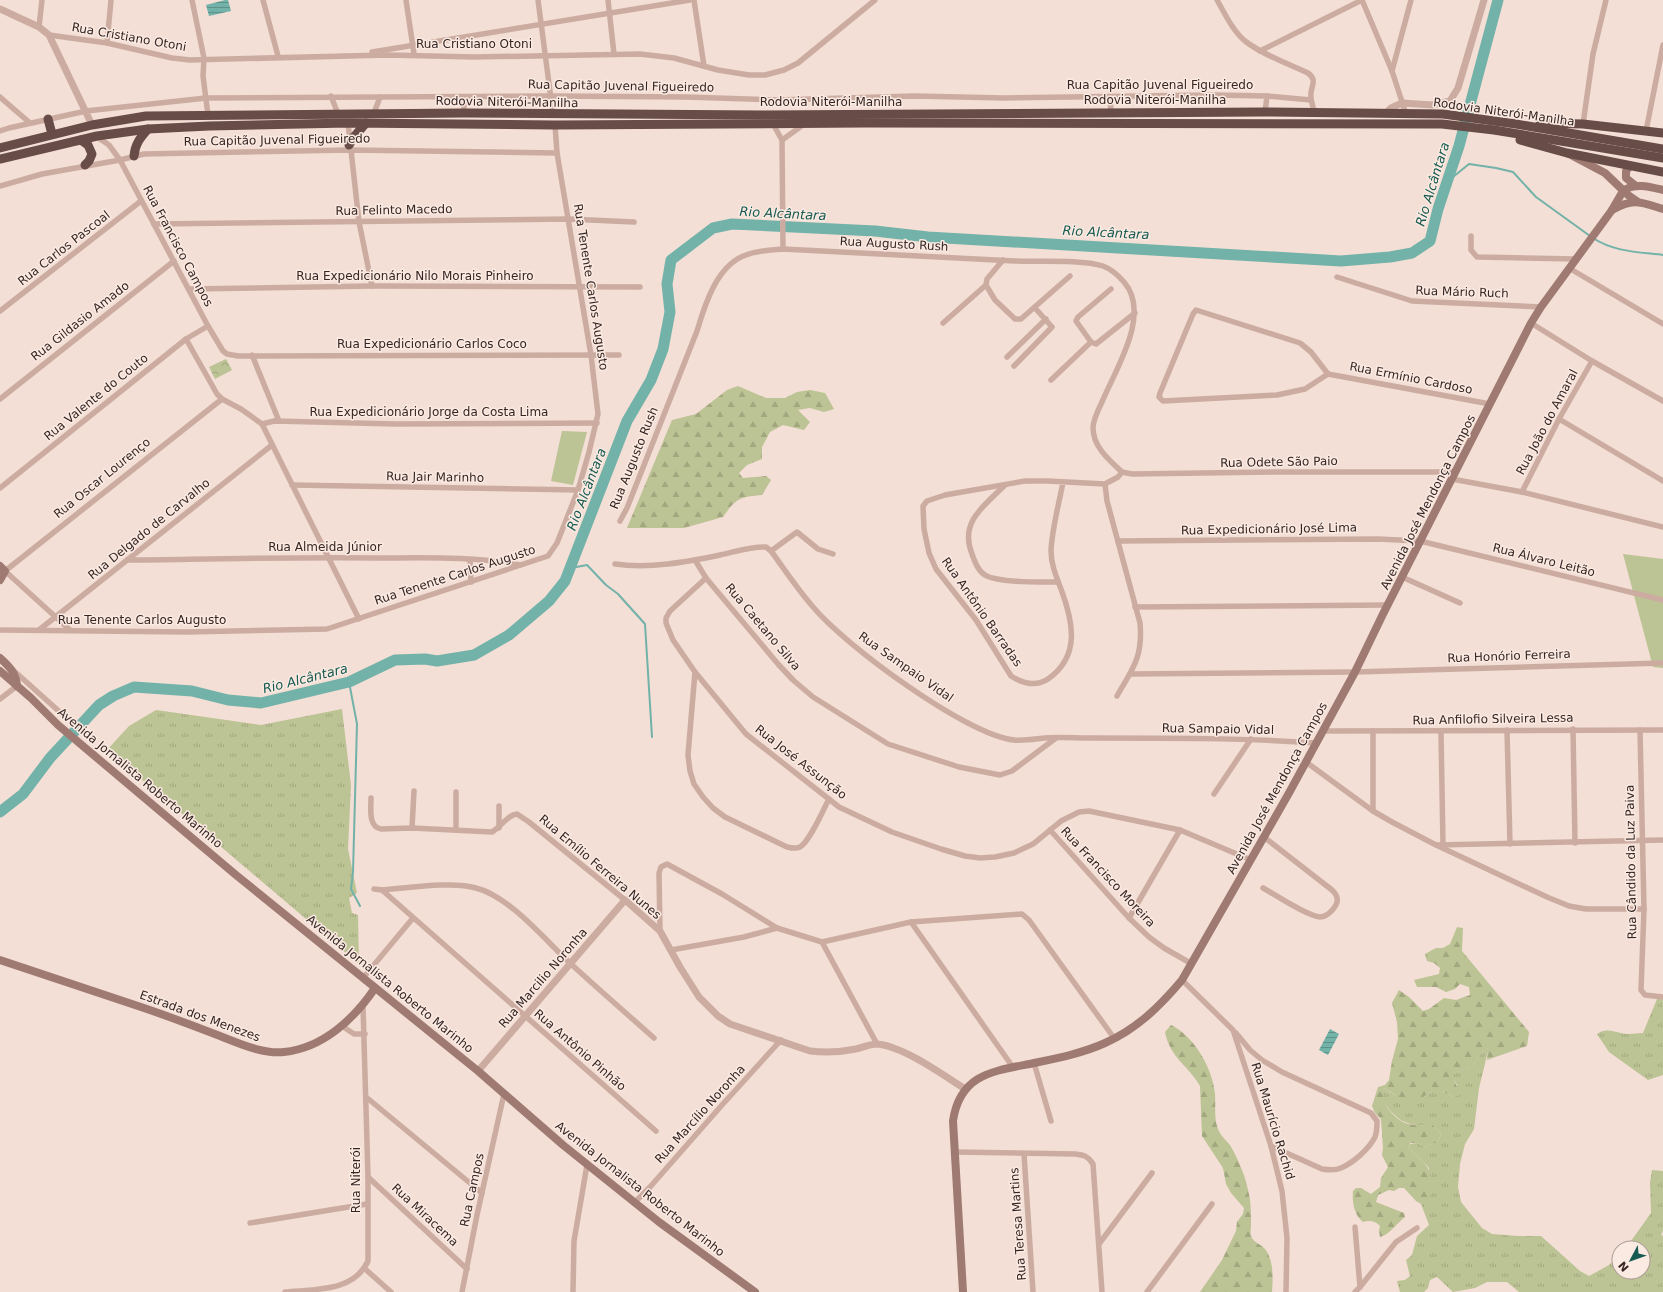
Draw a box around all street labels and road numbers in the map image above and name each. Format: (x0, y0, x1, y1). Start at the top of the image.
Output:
street label: Rua Cristiano Otoni (71, 20, 187, 54)
street label: Rua Cristiano Otoni (416, 37, 532, 51)
street label: Rua Capitão Juvenal Figueiredo (528, 77, 714, 95)
street label: Rua Capitão Juvenal Figueiredo (1067, 78, 1253, 92)
street label: Rodovia Niterói-Manilha (1084, 93, 1226, 107)
street label: Rodovia Niterói-Manilha (436, 94, 578, 110)
street label: Rodovia Niterói-Manilha (760, 95, 902, 109)
street label: Rodovia Niterói-Manilha (1432, 95, 1576, 129)
street label: Rua Capitão Juvenal Figueiredo (184, 131, 370, 149)
street label: Rua Francisco Campos (140, 183, 216, 309)
street label: Rua Felinto Macedo (335, 202, 453, 218)
street label: Rua Tenente Carlos Augusto (571, 203, 611, 371)
street label: Rua Carlos Pascoal (15, 208, 113, 288)
street label: Rua Augusto Rush (839, 234, 949, 254)
street label: Rua Expedicionário Nilo Morais Pinheiro (296, 269, 534, 283)
street label: Rua Gildasio Amado (28, 278, 132, 364)
street label: Rua Mário Ruch (1415, 283, 1509, 301)
street label: Rua Expedicionário Carlos Coco (337, 337, 527, 351)
street label: Rua Valente do Couto (41, 351, 151, 443)
street label: Rua Ermínio Cardoso (1348, 359, 1474, 397)
street label: Rua João do Amaral (1513, 367, 1581, 477)
street label: Rua Expedicionário Jorge da Costa Lima (310, 405, 548, 419)
street label: Rua Augusto Rush (607, 405, 661, 511)
street label: Avenida José Mendonça Campos (1378, 412, 1478, 592)
street label: Rua Oscar Lourenço (51, 435, 153, 521)
street label: Rua Odete São Paio (1220, 454, 1338, 470)
street label: Rua Jair Marinho (386, 469, 484, 485)
street label: Rua Delgado de Carvalho (85, 476, 213, 582)
street label: Rua Expedicionário José Lima (1181, 520, 1357, 538)
street label: Rua Almeida Júnior (268, 540, 382, 554)
street label: Rua Álvaro Leitão (1491, 540, 1597, 579)
street label: Rua Tenente Carlos Augusto (373, 542, 537, 608)
street label: Rua Antônio Barradas (939, 555, 1025, 669)
street label: Rua Caetano Silva (723, 581, 803, 673)
street label: Rua Tenente Carlos Augusto (58, 613, 226, 627)
street label: Rua Sampaio Vidal (856, 629, 956, 705)
street label: Rua Honório Ferreira (1447, 647, 1571, 665)
street label: Avenida José Mendonça Campos (1224, 700, 1330, 876)
street label: Avenida Jornalista Roberto Marinho (55, 705, 225, 851)
street label: Rua Anfilofio Silveira Lessa (1412, 711, 1574, 727)
street label: Rua Sampaio Vidal (1162, 721, 1274, 737)
street label: Rua José Assunção (753, 722, 849, 802)
street label: Rua Cândido da Luz Paiva (1623, 785, 1639, 939)
street label: Rua Emílio Ferreira Nunes (536, 812, 664, 922)
street label: Rua Francisco Moreira (1058, 824, 1158, 930)
street label: Avenida Jornalista Roberto Marinho (304, 912, 476, 1056)
street label: Rua Marcilio Noronha (496, 925, 590, 1031)
street label: Estrada dos Menezes (138, 988, 262, 1044)
street label: Rua Antônio Pinhão (531, 1006, 629, 1094)
street label: Rua Maurício Rachid (1248, 1061, 1298, 1181)
street label: Rua Marcílio Noronha (652, 1062, 748, 1166)
street label: Avenida Jornalista Roberto Marinho (553, 1119, 727, 1259)
street label: Rua Niterói (349, 1147, 363, 1213)
street label: Rua Campos (457, 1152, 487, 1228)
street label: Rua Teresa Martins (1007, 1167, 1029, 1281)
street label: Rua Miracema (389, 1181, 461, 1249)

